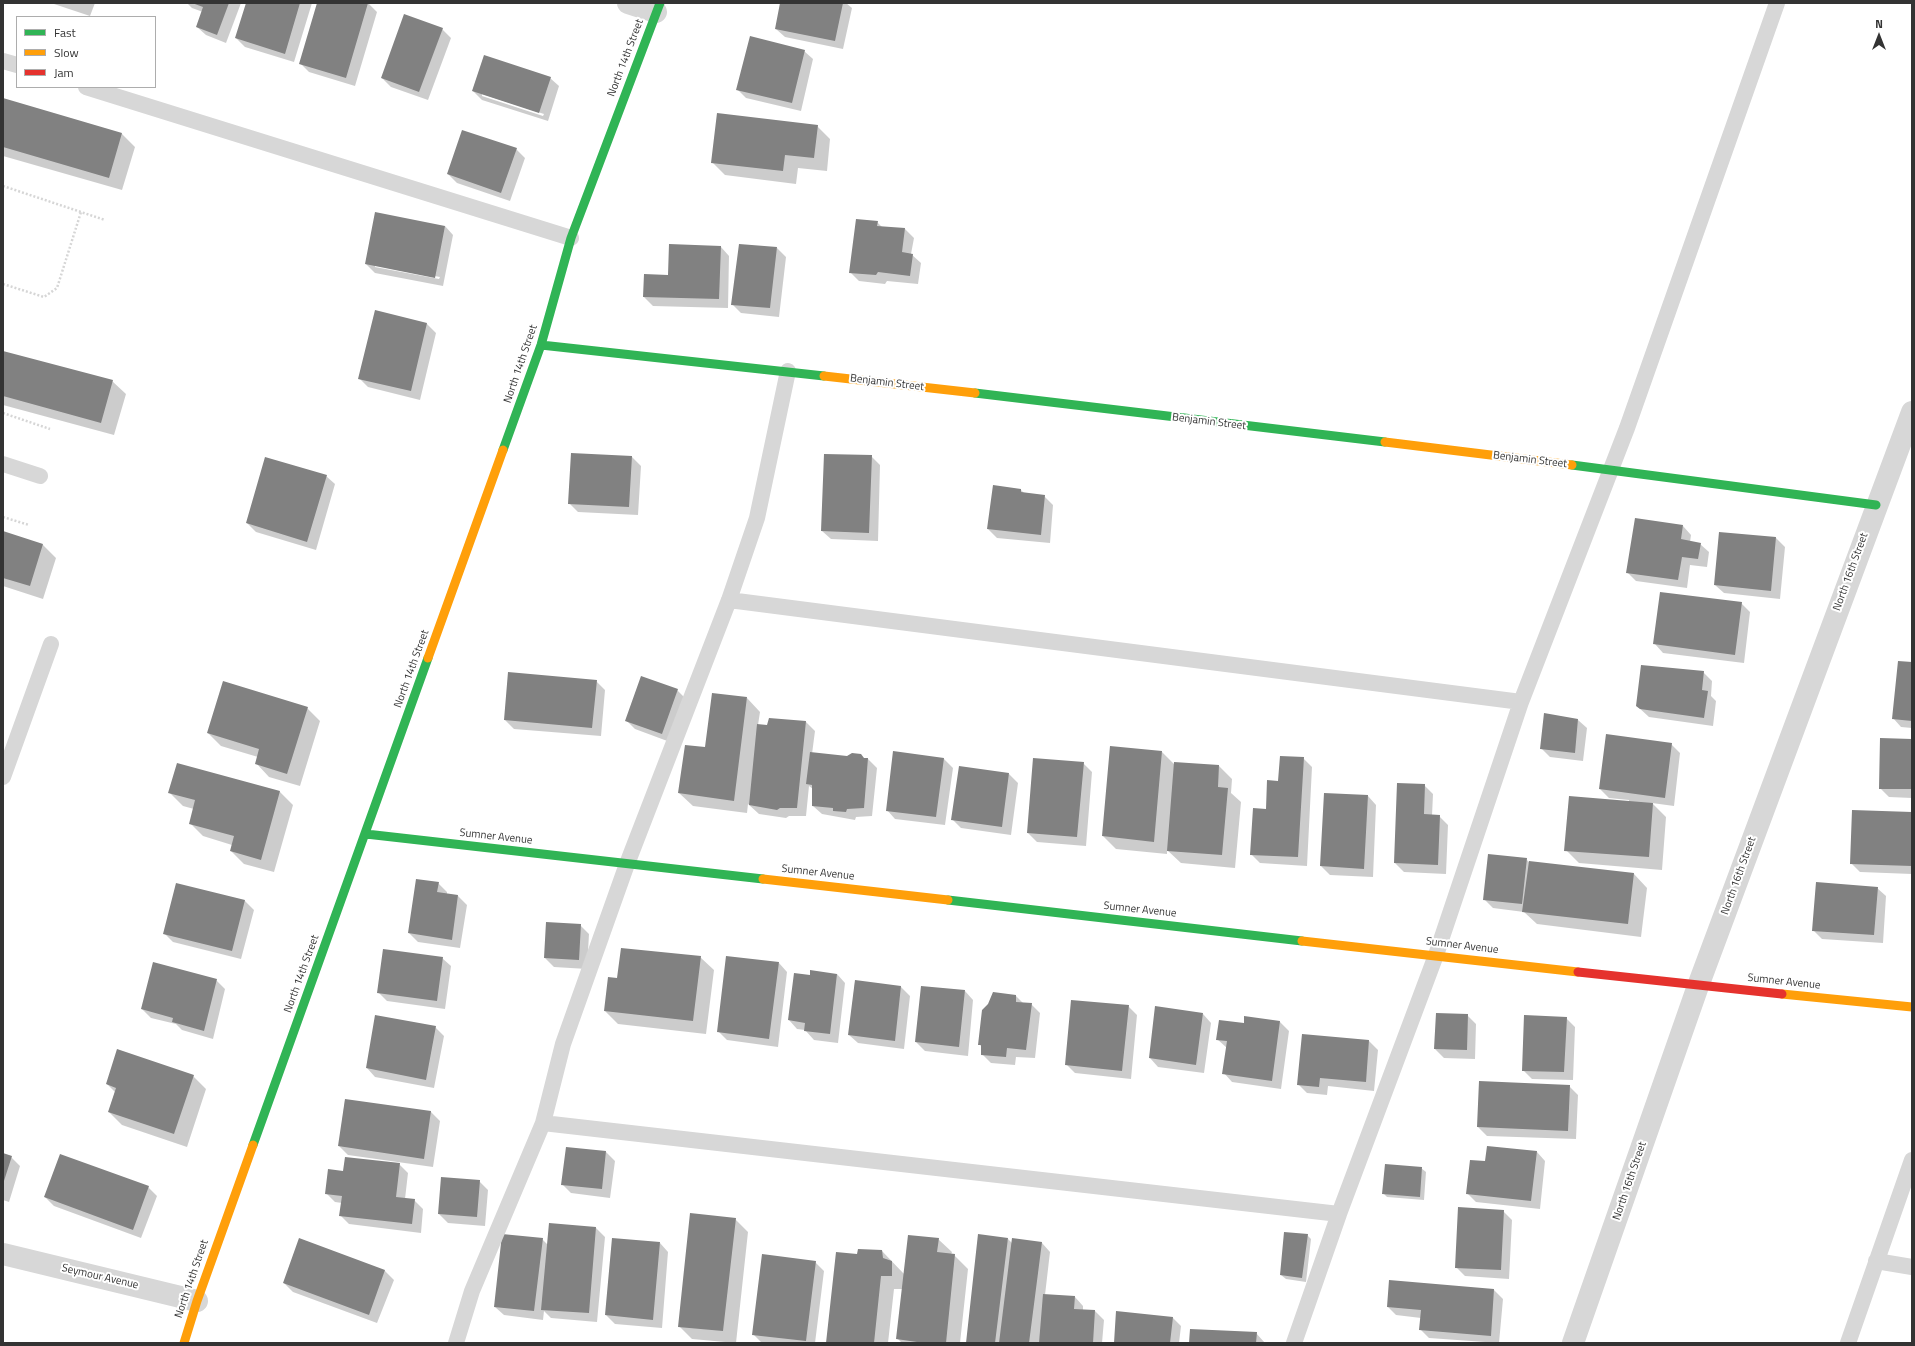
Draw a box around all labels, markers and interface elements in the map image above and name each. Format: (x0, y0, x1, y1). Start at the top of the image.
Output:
legend (16, 16, 156, 88)
north arrow (1859, 16, 1899, 56)
text: N (1875, 16, 1883, 32)
street label: North 14th Street (605, 17, 647, 99)
text: Fast (54, 23, 76, 42)
text: Slow (54, 43, 79, 62)
text: Jam (54, 63, 74, 82)
street label: North 14th Street (501, 323, 541, 405)
street label: Benjamin Street (849, 372, 925, 394)
street label: Benjamin Street (1171, 411, 1247, 433)
street label: Benjamin Street (1492, 449, 1568, 471)
street label: North 16th Street (1831, 531, 1871, 613)
street label: North 14th Street (392, 628, 432, 710)
street label: Sumner Avenue (459, 827, 533, 847)
street label: North 16th Street (1719, 835, 1759, 917)
street label: Sumner Avenue (781, 863, 855, 883)
street label: Sumner Avenue (1103, 900, 1177, 920)
street label: North 14th Street (282, 933, 322, 1015)
street label: Sumner Avenue (1425, 935, 1499, 957)
street label: Sumner Avenue (1747, 972, 1821, 992)
street label: North 16th Street (1610, 1140, 1650, 1222)
street label: North 14th Street (172, 1238, 212, 1320)
street label: Seymour Avenue (60, 1262, 140, 1292)

